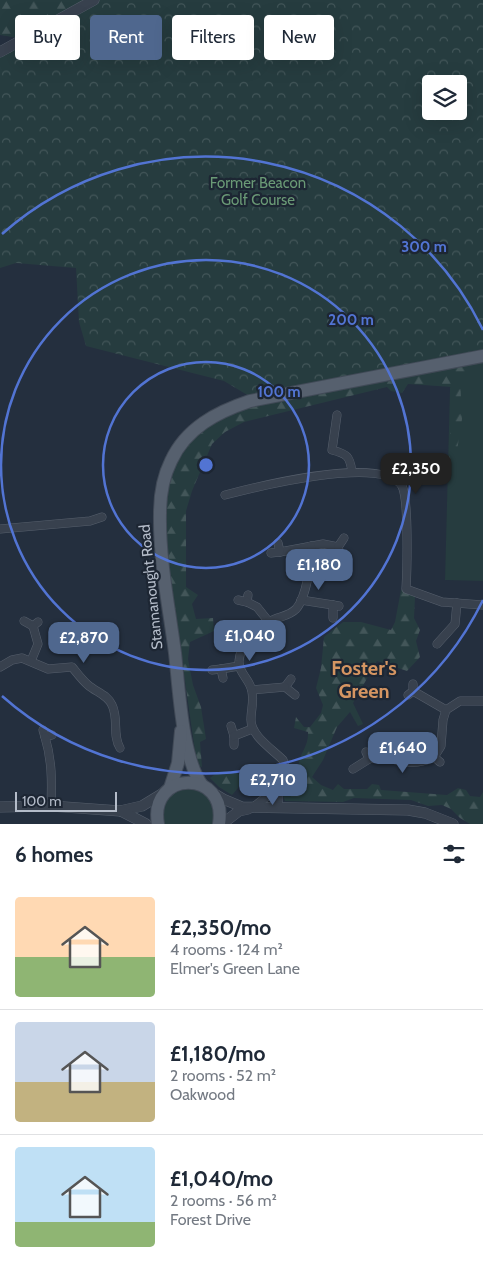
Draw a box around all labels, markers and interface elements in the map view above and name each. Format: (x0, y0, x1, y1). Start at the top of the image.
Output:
chip: Buy (15, 15, 80, 60)
chip: Rent (90, 15, 162, 60)
chip: Filters (172, 15, 254, 60)
chip: New (264, 15, 334, 60)
map controls (422, 75, 467, 120)
button: layers (422, 75, 467, 120)
park label: Former Beacon Golf Course (210, 174, 306, 209)
text: 300 m (401, 238, 447, 256)
text: 200 m (328, 311, 374, 329)
text: 100 m (257, 383, 301, 401)
pin: £2,350 (375, 452, 457, 495)
centre of rings (197, 456, 215, 474)
text: £2,350 (391, 459, 441, 478)
street label: Stannanought Road (135, 524, 167, 650)
pin: £1,180 (278, 548, 360, 591)
text: £1,180 (297, 555, 341, 574)
pin: £1,040 (209, 620, 291, 662)
pin: £2,870 (43, 622, 125, 664)
text: £1,040 (225, 626, 275, 645)
text: £2,870 (59, 628, 109, 647)
district label: Foster's Green (331, 656, 397, 703)
pin: £1,640 (362, 732, 444, 774)
text: £1,640 (379, 738, 427, 757)
pin: £2,710 (232, 764, 314, 806)
text: £2,710 (250, 770, 296, 789)
scale bar (15, 789, 118, 812)
text: 100 m (22, 792, 62, 810)
icon: filters (440, 840, 468, 868)
text: 6 homes (15, 842, 93, 867)
text: £2,350/mo (170, 915, 271, 940)
icon: home (55, 917, 115, 977)
text: 4 rooms · 124 m² (170, 940, 283, 959)
text: Elmer's Green Lane (170, 959, 300, 978)
text: £1,180/mo (170, 1041, 265, 1066)
icon: home (55, 1042, 115, 1102)
text: 2 rooms · 52 m² (170, 1066, 276, 1085)
text: Oakwood (170, 1085, 235, 1104)
text: £1,040/mo (170, 1166, 273, 1191)
icon: home (55, 1167, 115, 1227)
text: 2 rooms · 56 m² (170, 1191, 277, 1210)
text: Forest Drive (170, 1210, 251, 1229)

